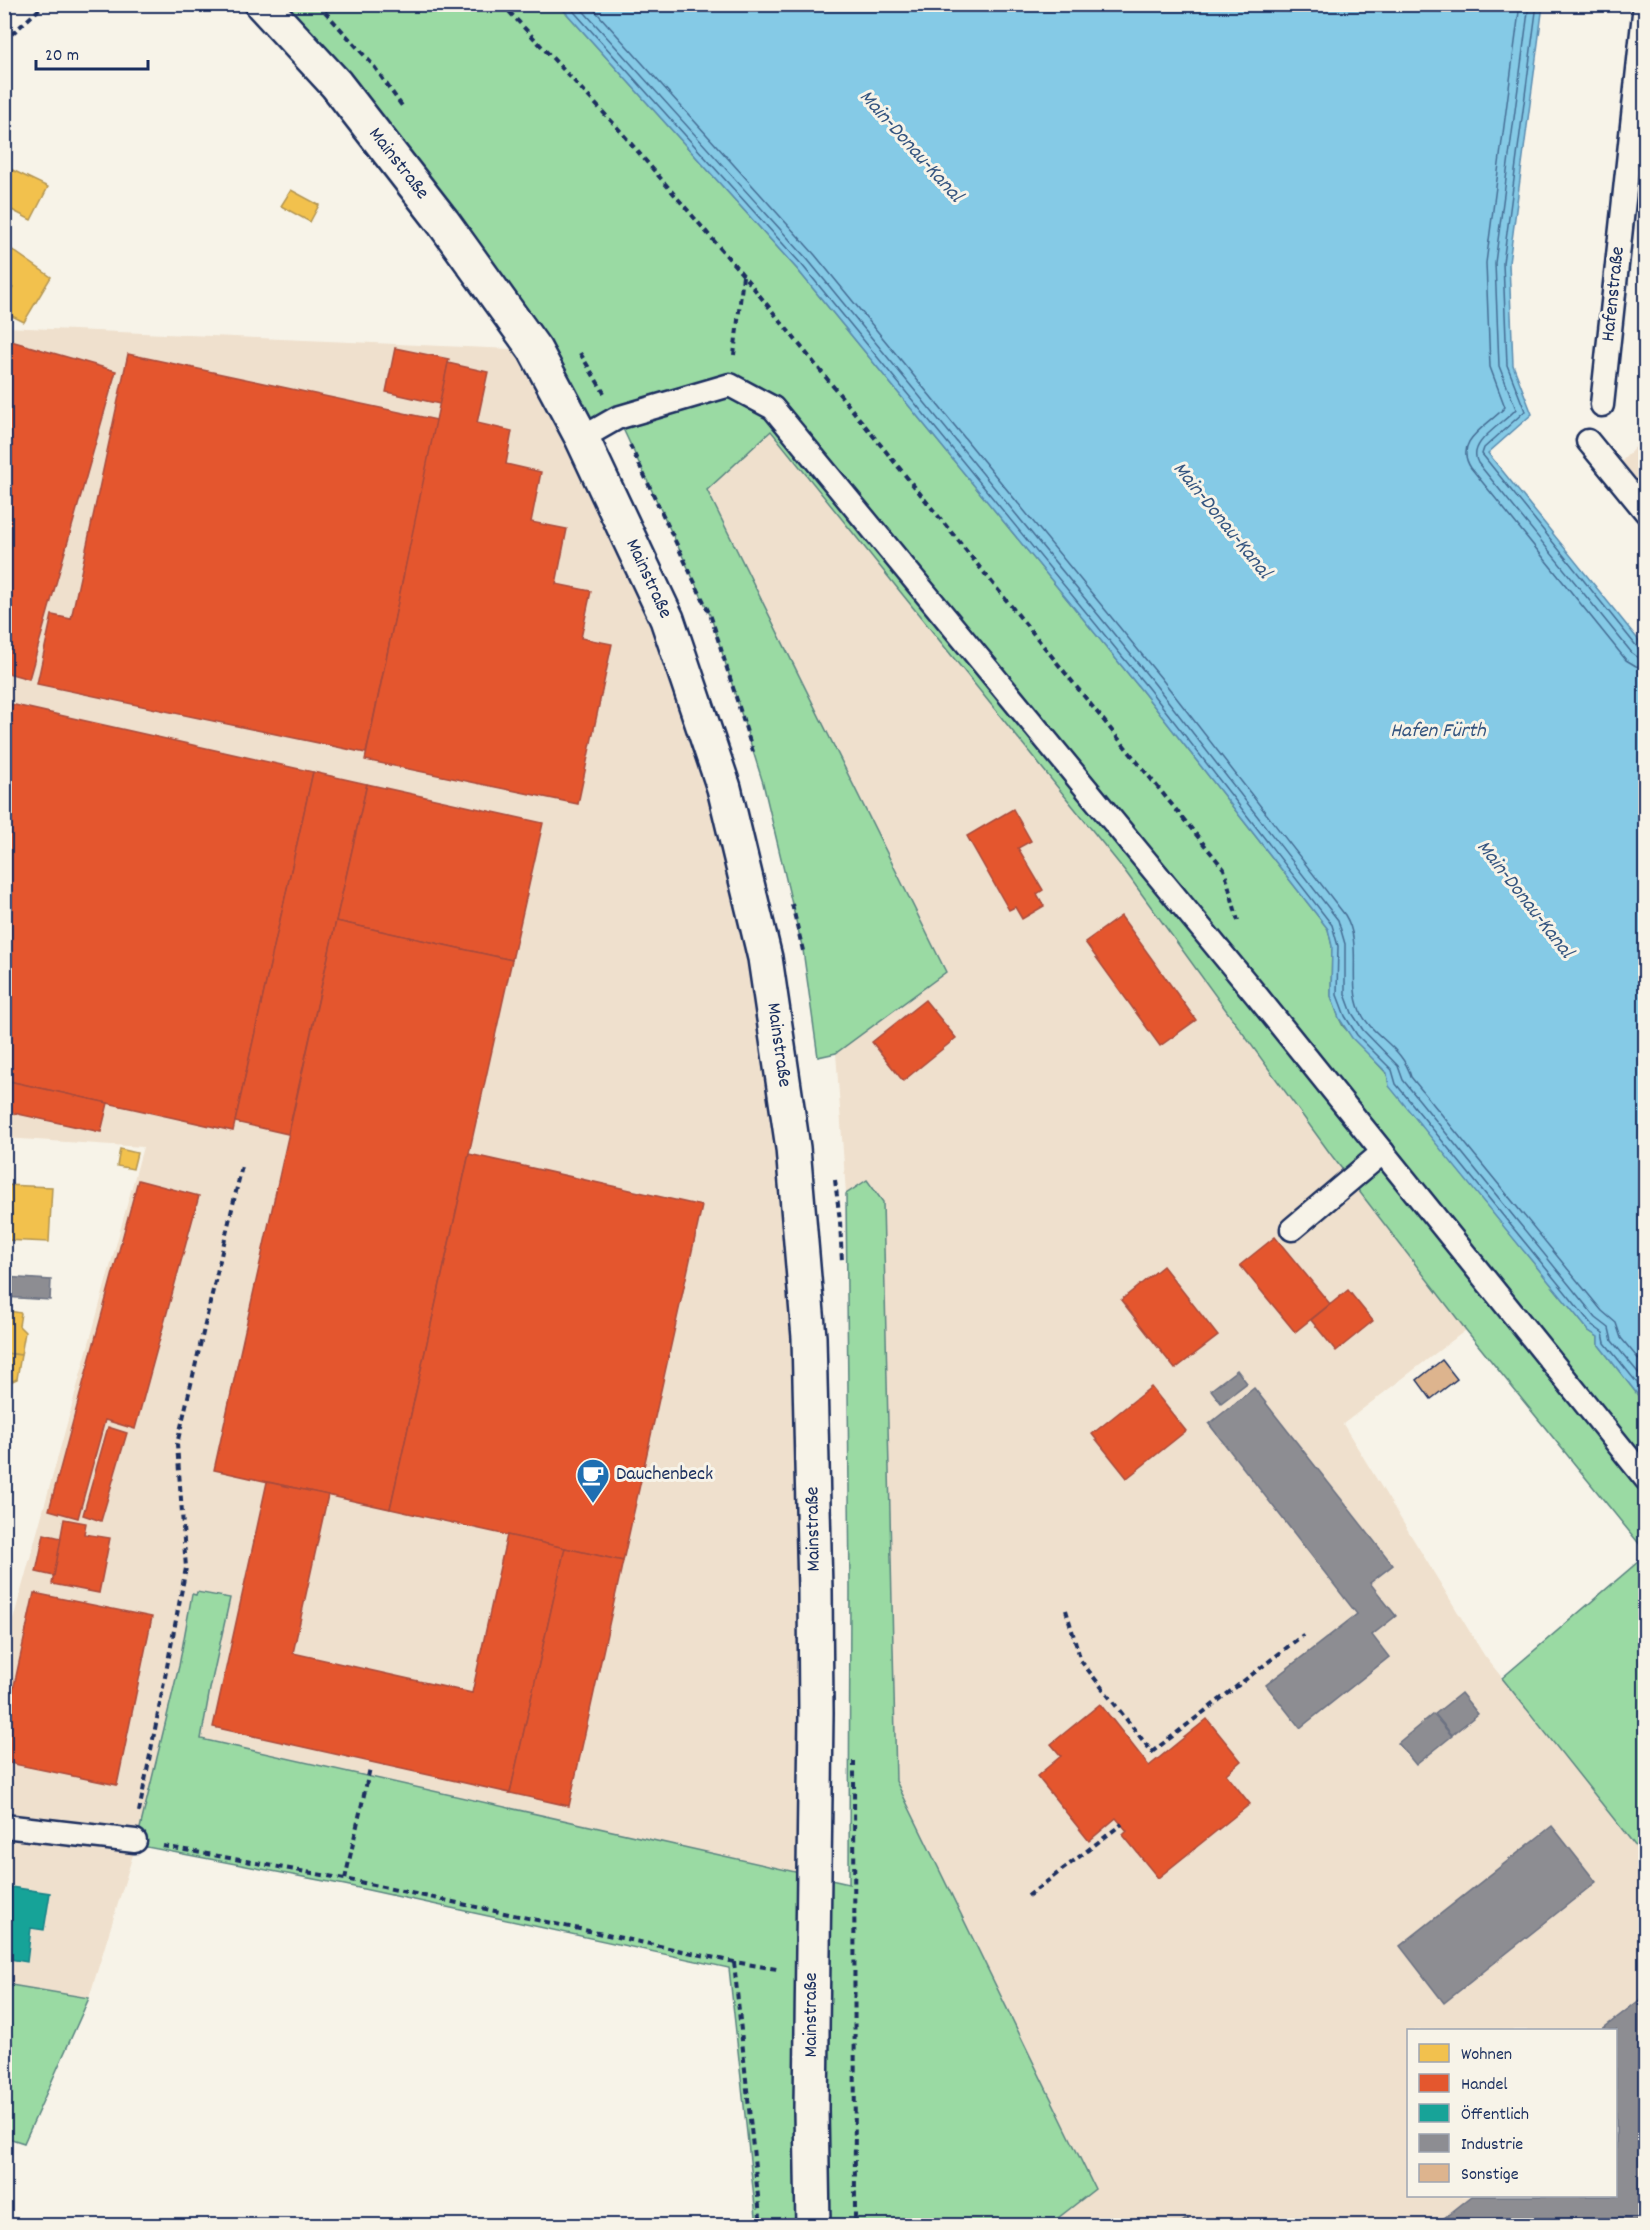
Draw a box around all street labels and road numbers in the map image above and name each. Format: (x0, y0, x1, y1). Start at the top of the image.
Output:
street label: Mainstraße (361, 122, 435, 206)
street label: Hafenstraße (1595, 245, 1633, 343)
street label: Mainstraße (617, 535, 679, 624)
street label: Mainstraße (758, 1001, 798, 1089)
street label: Mainstraße (799, 1486, 829, 1572)
street label: Mainstraße (798, 1972, 826, 2057)

